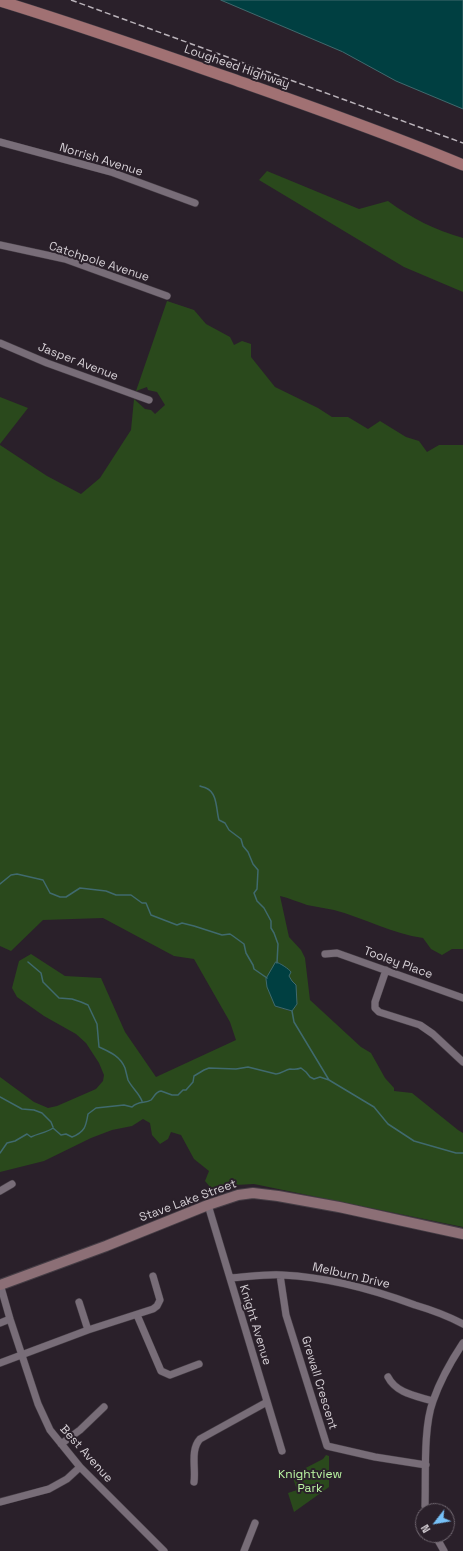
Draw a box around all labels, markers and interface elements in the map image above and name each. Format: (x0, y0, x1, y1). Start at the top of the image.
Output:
street label: Lougheed Highway (182, 42, 292, 92)
street label: Norrish Avenue (58, 140, 144, 180)
street label: Catchpole Avenue (47, 239, 151, 285)
street label: Jasper Avenue (36, 340, 120, 384)
street label: Tooley Place (362, 944, 434, 982)
street label: Stave Lake Street (137, 1177, 239, 1225)
street label: Melburn Drive (311, 1260, 391, 1292)
street label: Knight Avenue (236, 1283, 274, 1367)
street label: Grewall Crescent (298, 1335, 340, 1431)
street label: Best Avenue (56, 1422, 116, 1486)
park label: Knightview Park (278, 1468, 342, 1496)
north arrow (415, 1503, 455, 1543)
text: N (418, 1522, 433, 1535)

